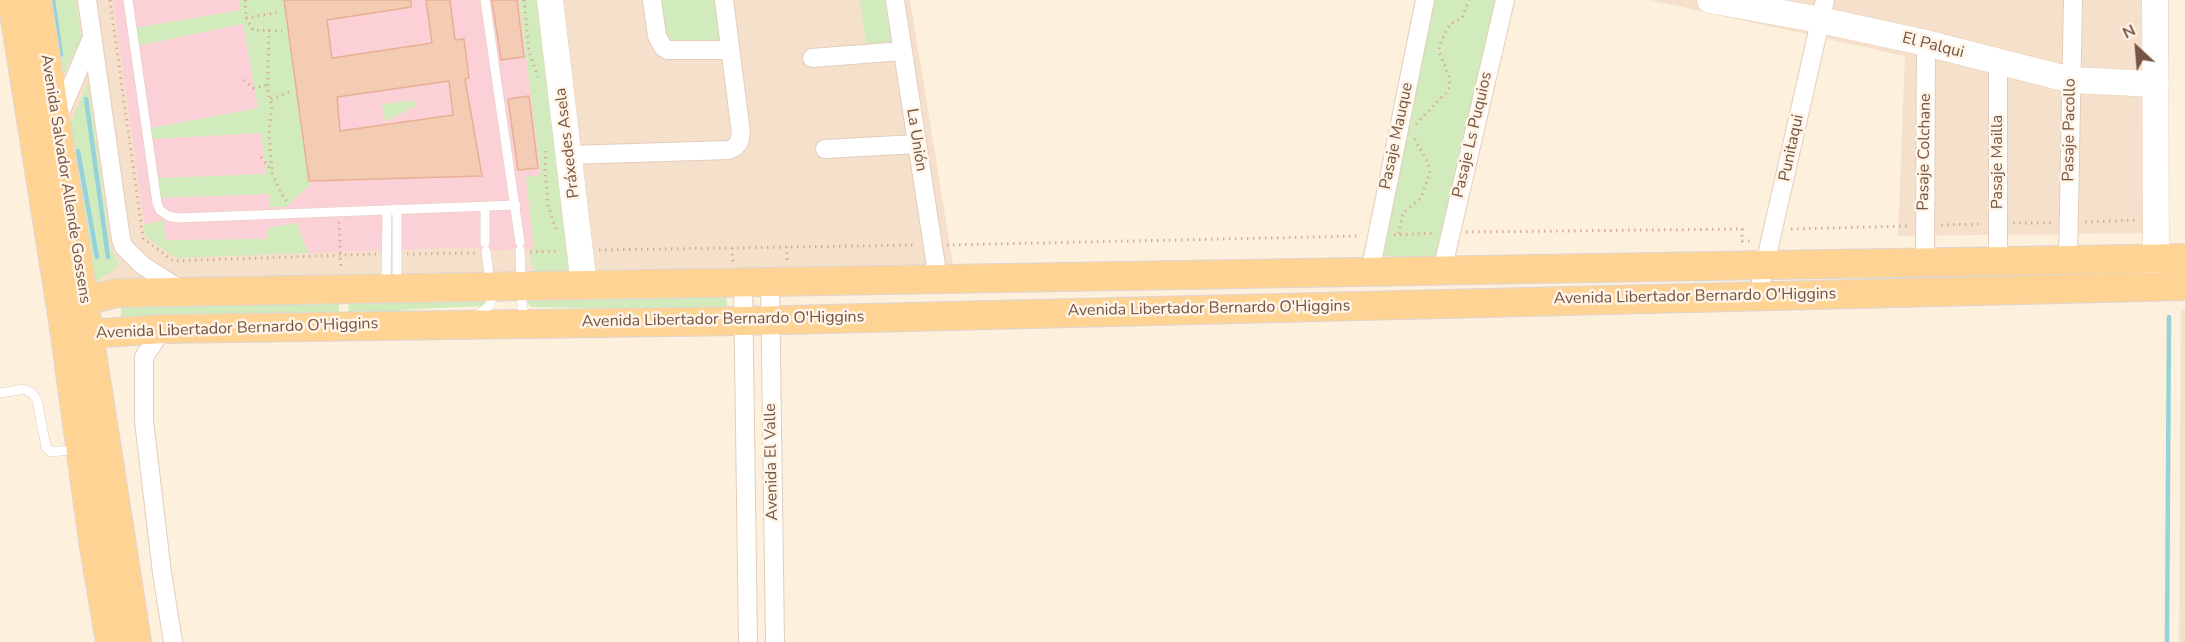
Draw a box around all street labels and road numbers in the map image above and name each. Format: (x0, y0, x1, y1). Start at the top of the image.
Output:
street label: El Palqui (1900, 29, 1966, 63)
street label: Avenida Salvador Allende Gossens (36, 53, 94, 305)
street label: Pasaje Ls Puquios (1449, 70, 1497, 200)
street label: Pasaje Pacollo (2059, 78, 2081, 182)
street label: Pasaje Mauque (1376, 81, 1418, 191)
street label: Práxedes Asela (552, 87, 584, 199)
street label: Pasaje Colchane (1914, 93, 1936, 211)
street label: La Unión (902, 107, 930, 173)
street label: Punitaqui (1776, 113, 1808, 183)
street label: Pasaje Mailla (1988, 115, 2008, 209)
street label: Avenida Libertador Bernardo O'Higgins (1554, 285, 1836, 309)
street label: Avenida Libertador Bernardo O'Higgins (1068, 297, 1350, 321)
street label: Avenida Libertador Bernardo O'Higgins (582, 308, 864, 332)
street label: Avenida Libertador Bernardo O'Higgins (95, 314, 379, 344)
street label: Avenida El Valle (761, 403, 783, 521)

